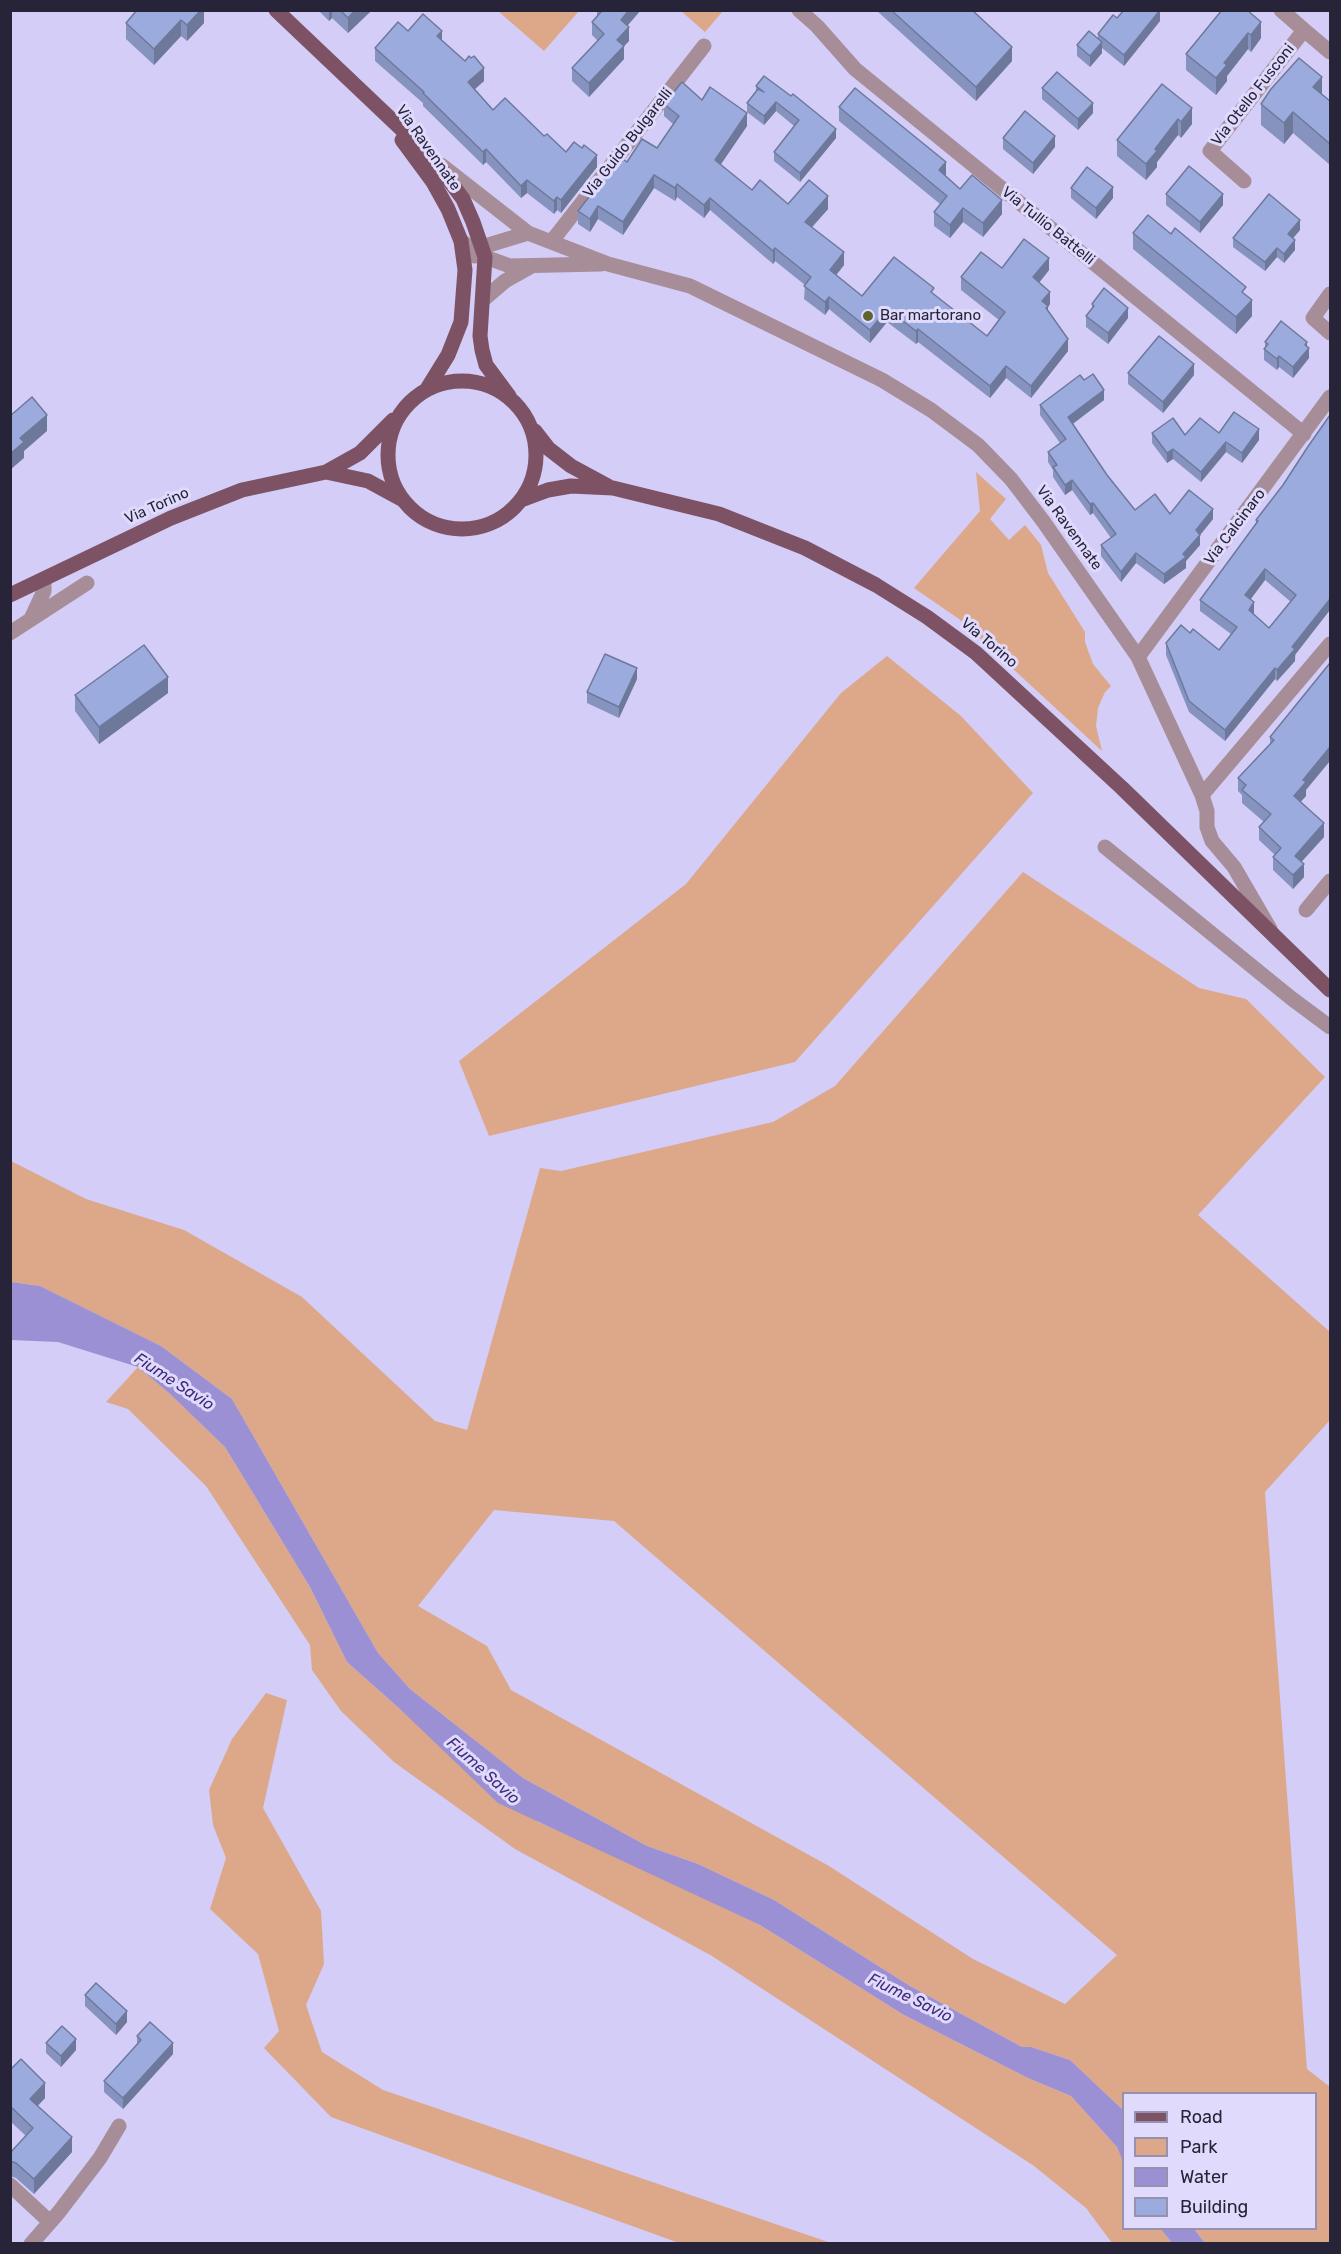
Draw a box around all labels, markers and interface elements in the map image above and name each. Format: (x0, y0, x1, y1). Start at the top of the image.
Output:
street label: Via Otello Fusconi (1208, 41, 1298, 149)
street label: Via Guido Bulgarelli (580, 85, 676, 201)
street label: Via Ravennate (392, 102, 464, 194)
street label: Via Tullio Battelli (998, 183, 1098, 269)
place label: Bar martorano (880, 307, 981, 325)
marker: Bar martorano (861, 309, 875, 323)
street label: Via Ravennate (1032, 482, 1106, 574)
street label: Via Torino (122, 484, 192, 528)
street label: Via Calcinaro (1201, 485, 1269, 569)
street label: Via Torino (957, 614, 1021, 672)
water label: Fiume Savio (131, 1349, 217, 1415)
water label: Fiume Savio (443, 1733, 523, 1809)
water label: Fiume Savio (865, 1969, 955, 2027)
legend (1122, 2092, 1317, 2230)
text: Road (1180, 2106, 1223, 2128)
text: Park (1180, 2136, 1217, 2158)
text: Water (1180, 2166, 1228, 2188)
text: Building (1180, 2196, 1248, 2218)

